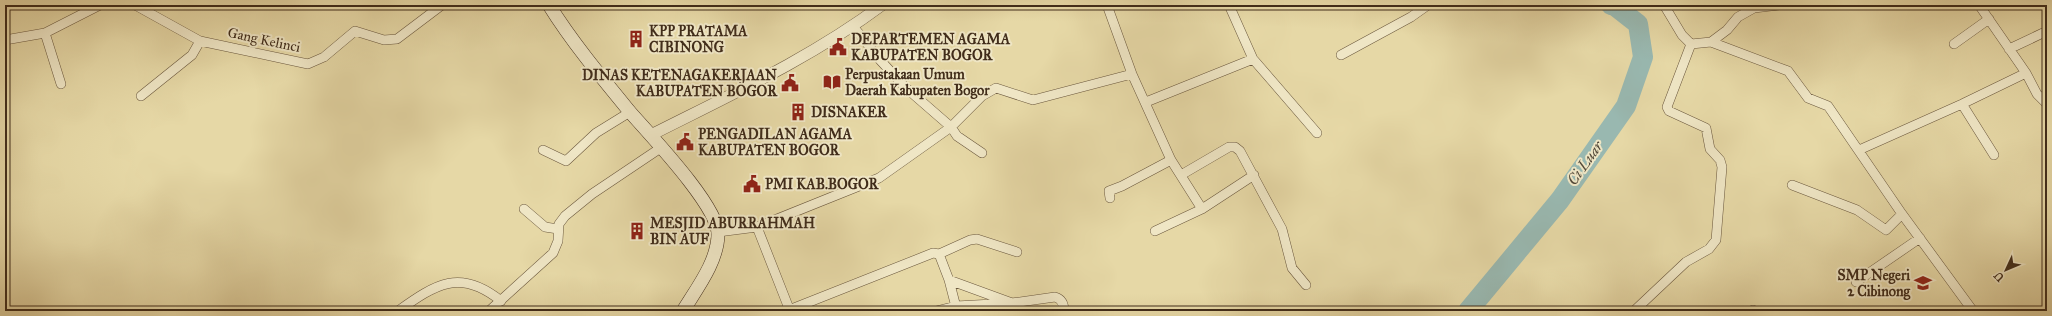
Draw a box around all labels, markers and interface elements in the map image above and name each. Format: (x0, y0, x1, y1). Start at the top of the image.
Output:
place label: KPP PRATAMA CIBINONG (649, 23, 748, 56)
street label: Gang Kelinci (226, 24, 302, 56)
building icon: KPP PRATAMA CIBINONG (626, 29, 646, 49)
place label: DEPARTEMEN AGAMA KABUPATEN BOGOR (851, 31, 1011, 64)
public building icon: DEPARTEMEN AGAMA KABUPATEN BOGOR (828, 37, 848, 57)
place label: Perpustakaan Umum Daerah Kabupaten Bogor (845, 66, 990, 100)
place label: DINAS KETENAGAKERJAAN KABUPATEN BOGOR (582, 67, 778, 100)
library icon: Perpustakaan Umum Daerah Kabupaten Bogor (822, 72, 842, 92)
public building icon: DINAS KETENAGAKERJAAN KABUPATEN BOGOR (780, 73, 800, 93)
building icon: DISNAKER (788, 102, 808, 122)
place label: DISNAKER (811, 104, 888, 121)
place label: PENGADILAN AGAMA KABUPATEN BOGOR (698, 126, 853, 159)
public building icon: PENGADILAN AGAMA KABUPATEN BOGOR (675, 132, 695, 152)
water label: Ci Luar (1563, 137, 1607, 189)
public building icon: PMI KAB.BOGOR (742, 174, 762, 194)
place label: PMI KAB.BOGOR (765, 176, 879, 193)
place label: MESJID ABURRAHMAH BIN AUF (650, 215, 815, 248)
building icon: MESJID ABURRAHMAH BIN AUF (627, 221, 647, 241)
north arrow (1986, 250, 2026, 290)
place label: SMP Negeri 2 Cibinong (1838, 267, 1910, 301)
text: U (1991, 269, 2007, 284)
school or university icon: SMP Negeri 2 Cibinong (1913, 273, 1933, 293)

